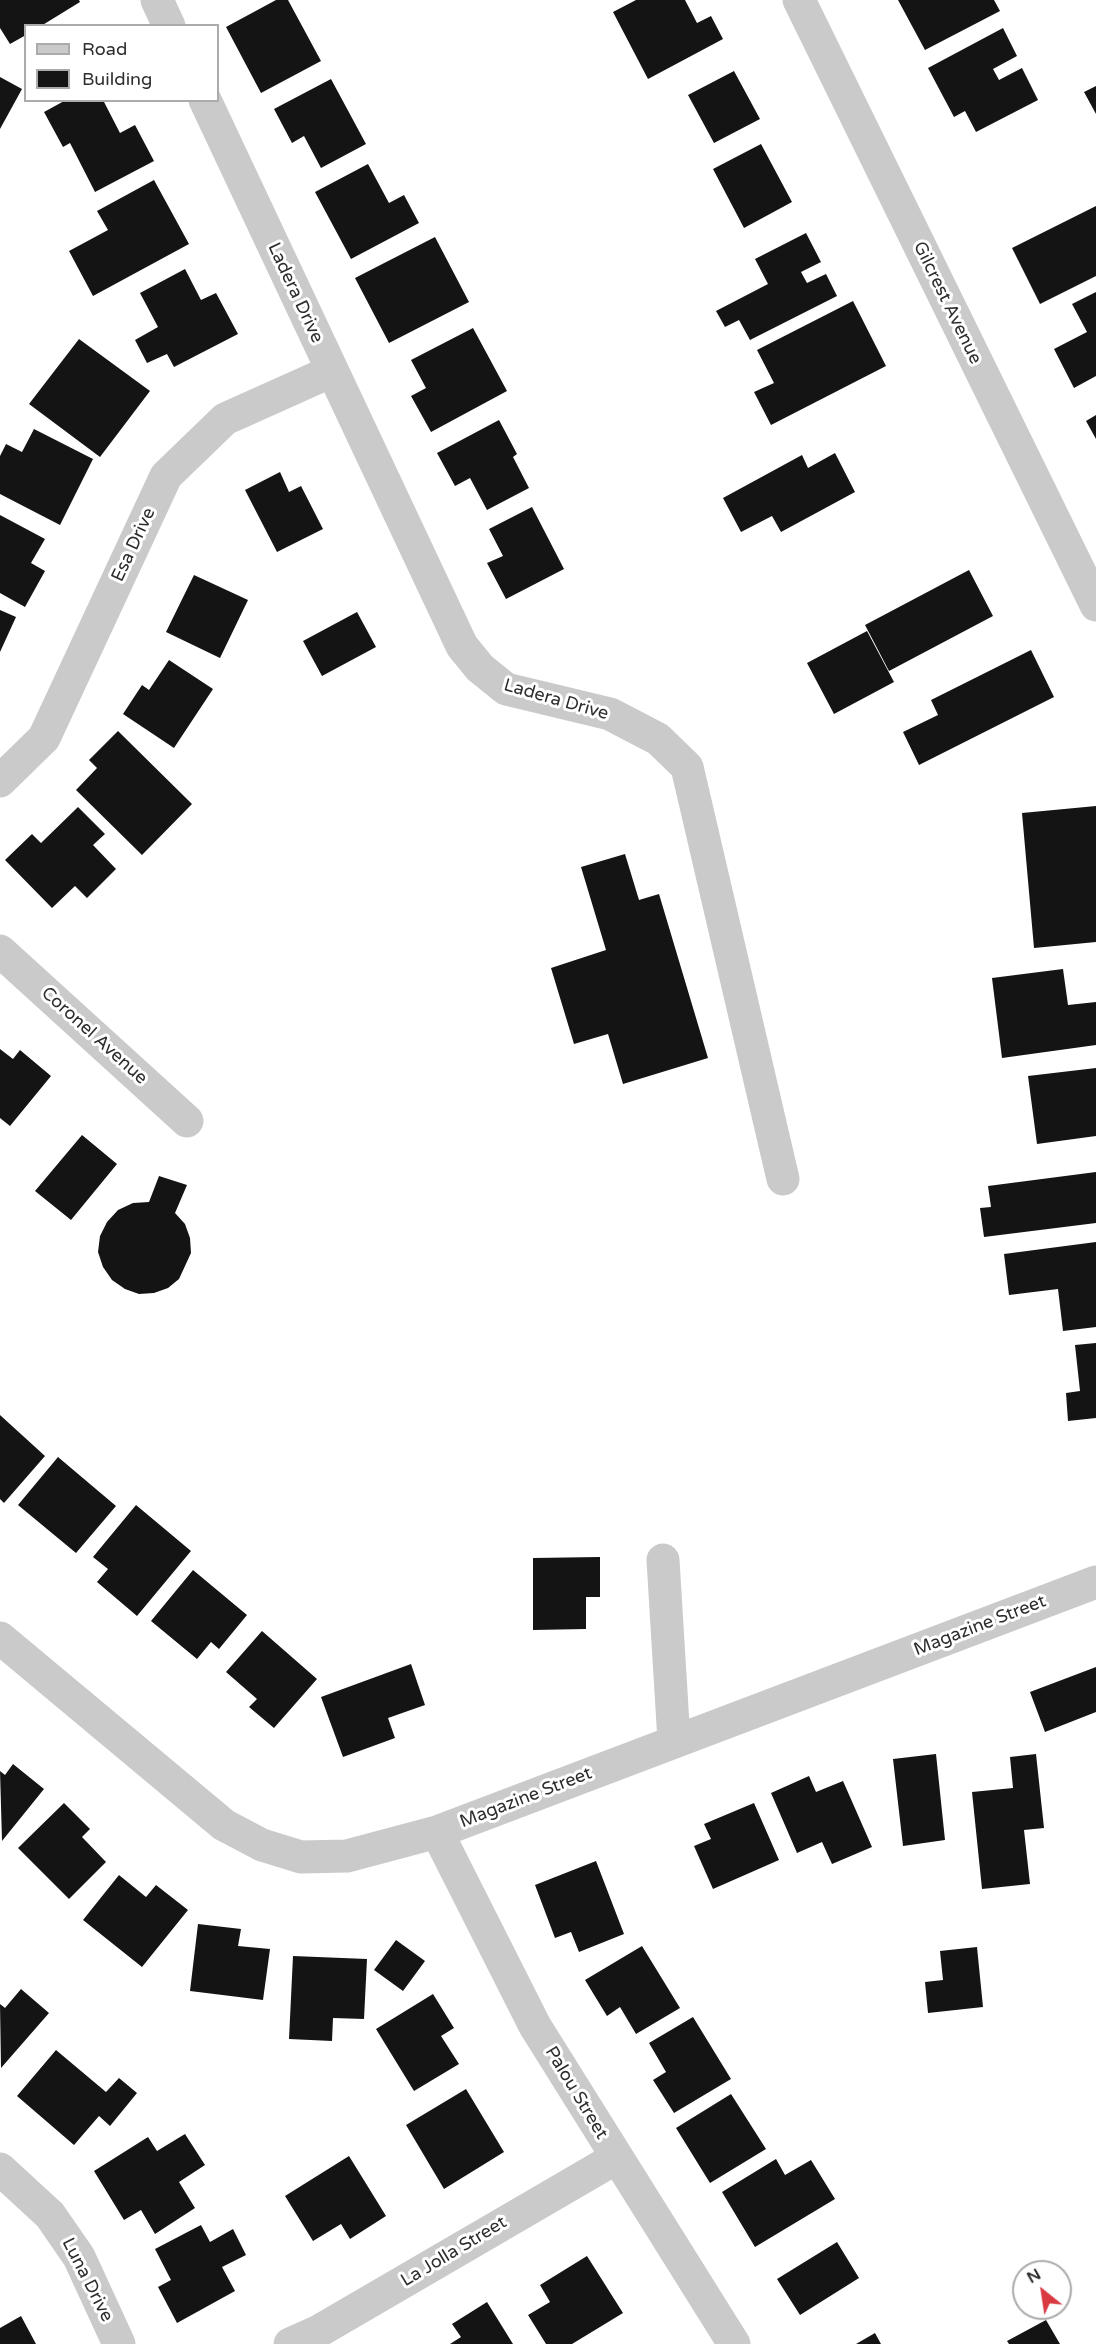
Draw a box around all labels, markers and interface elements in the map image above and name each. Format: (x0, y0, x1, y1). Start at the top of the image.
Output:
legend (24, 24, 219, 102)
text: Road (82, 38, 127, 60)
text: Building (82, 68, 152, 90)
street label: Gilcrest Avenue (908, 238, 986, 368)
street label: Ladera Drive (262, 239, 328, 347)
street label: Esa Drive (107, 505, 161, 585)
street label: Ladera Drive (501, 675, 611, 725)
street label: Coronel Avenue (36, 983, 152, 1089)
street label: Magazine Street (911, 1591, 1049, 1661)
street label: Magazine Street (457, 1763, 595, 1833)
street label: Palou Street (540, 2043, 612, 2143)
street label: La Jolla Street (397, 2212, 511, 2292)
street label: Luna Drive (57, 2234, 117, 2326)
north arrow (1012, 2260, 1072, 2320)
text: N (1023, 2264, 1045, 2288)

